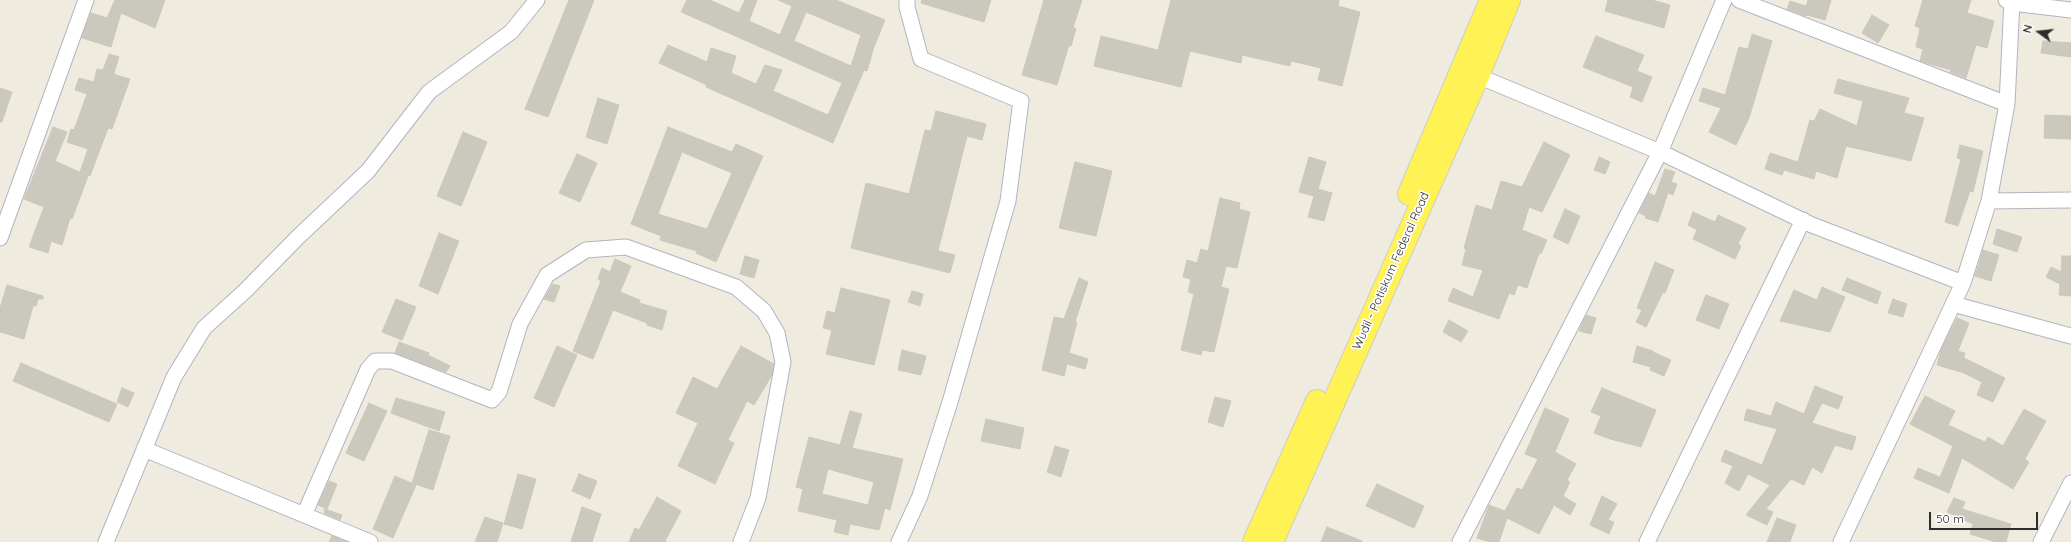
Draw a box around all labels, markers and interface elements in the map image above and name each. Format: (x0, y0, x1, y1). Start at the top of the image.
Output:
north arrow (2019, 12, 2059, 52)
text: N (2020, 23, 2035, 35)
street label: Wudil - Potiskum Federal Road (1350, 190, 1432, 352)
scale bar (1931, 504, 2040, 530)
text: 50 m (1936, 511, 1964, 526)

